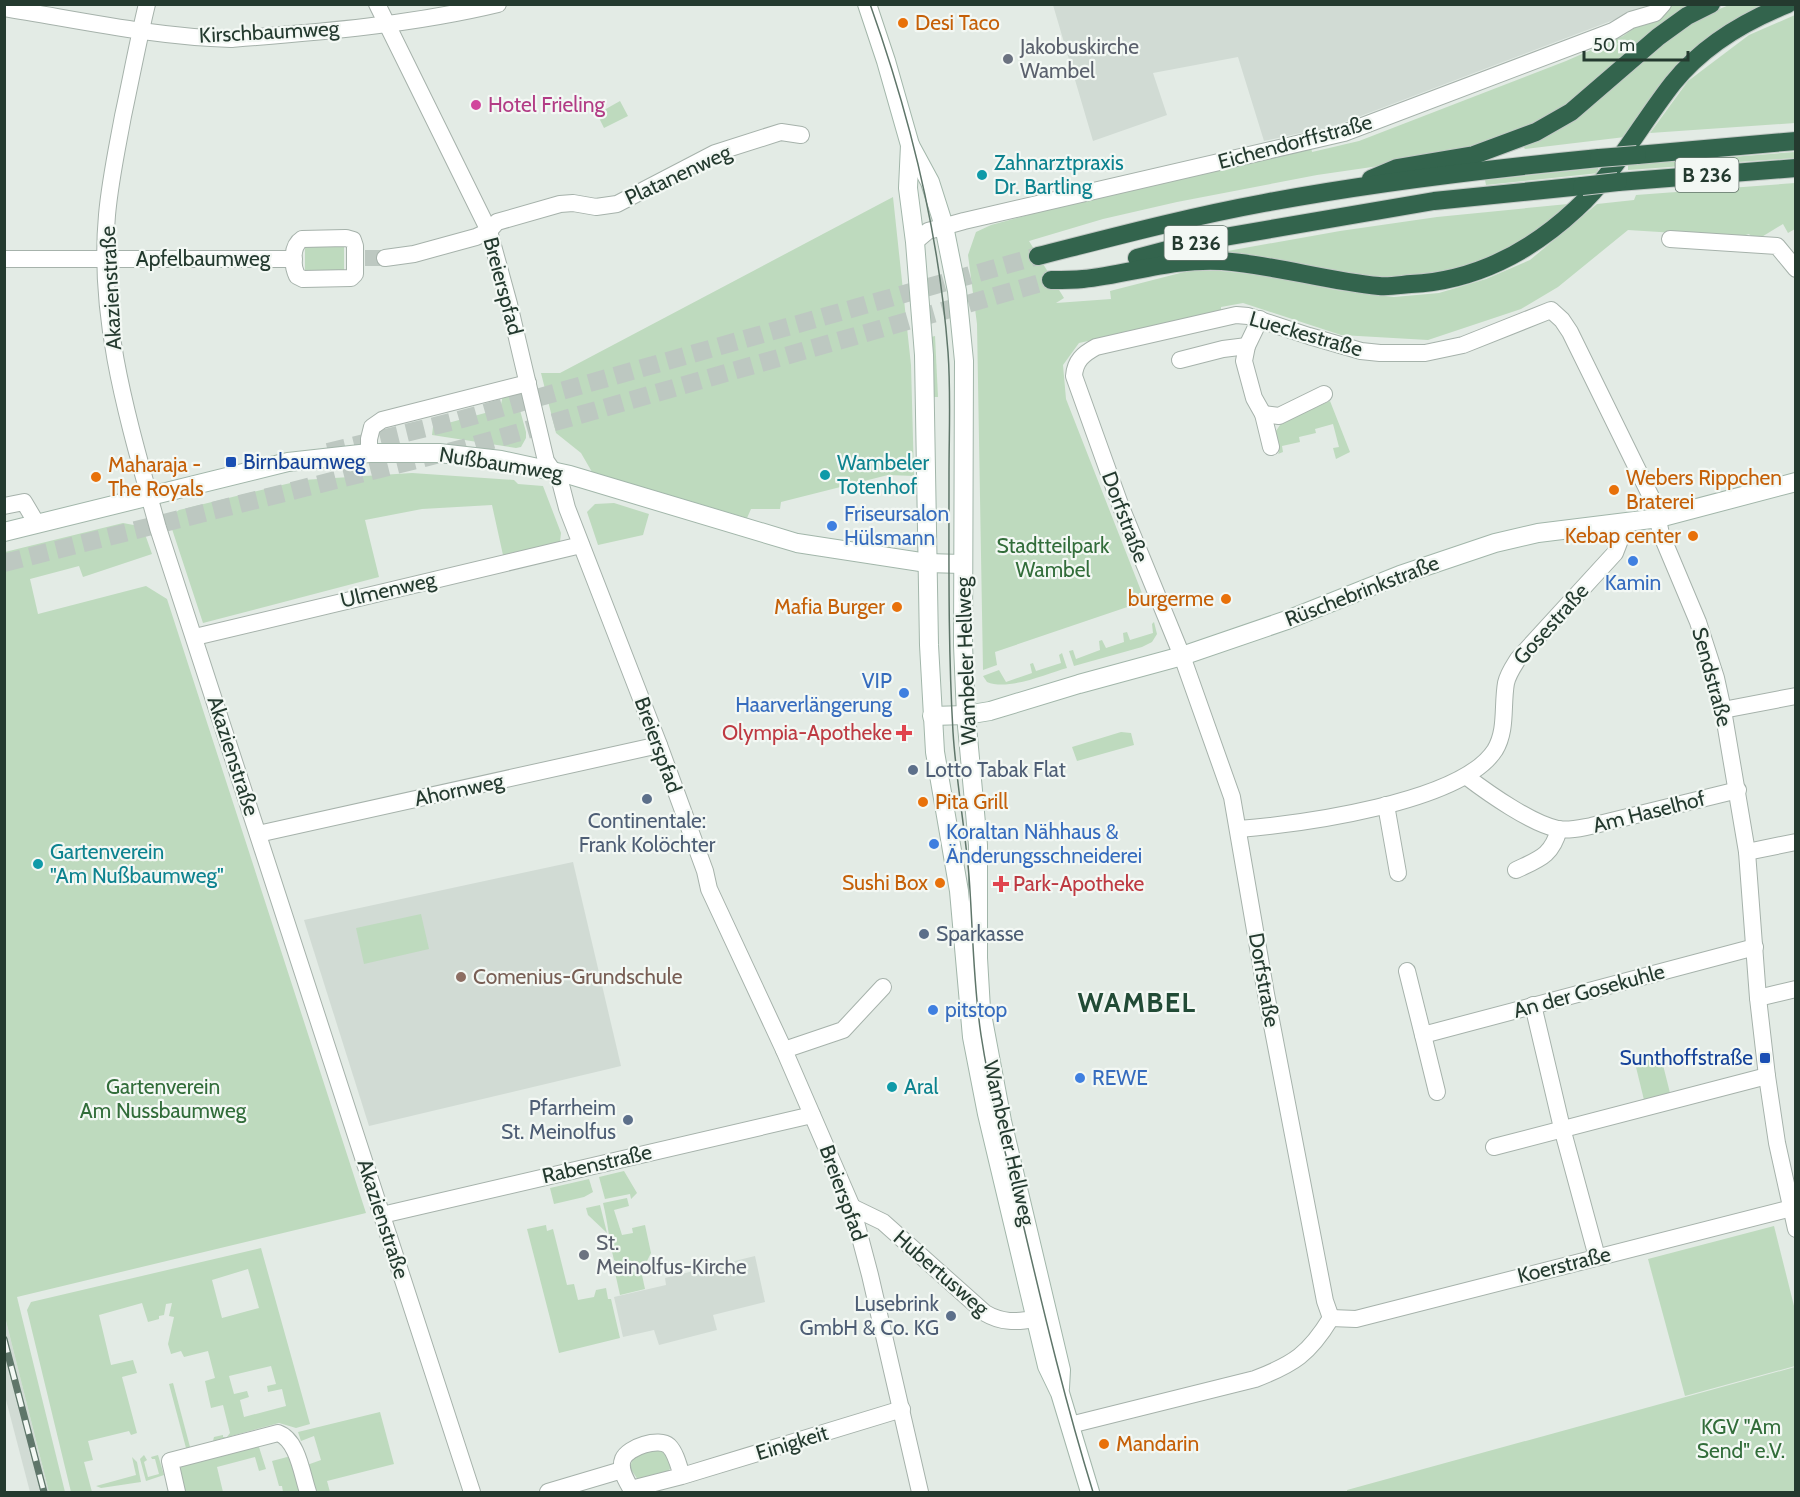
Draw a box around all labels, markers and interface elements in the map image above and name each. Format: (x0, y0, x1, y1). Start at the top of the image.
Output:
place label: Desi Taco (915, 10, 1000, 35)
street label: Kirschbaumweg (198, 15, 340, 48)
marker: Desi Taco (896, 16, 910, 30)
scale bar (1584, 24, 1688, 62)
place label: Jakobuskirche Wambel (1019, 34, 1139, 83)
text: 50 m (1593, 34, 1635, 56)
marker: Jakobuskirche Wambel (1001, 52, 1015, 66)
place label: Hotel Frieling (488, 92, 605, 117)
marker: Hotel Frieling (469, 98, 483, 112)
street label: Eichendorffstraße (1215, 109, 1375, 174)
street label: Platanenweg (621, 139, 735, 210)
place label: Zahnarztpraxis Dr. Bartling (994, 150, 1124, 199)
road number: B 236 (1676, 158, 1738, 192)
marker: Zahnarztpraxis Dr. Bartling (975, 168, 989, 182)
street label: Akazienstraße (95, 225, 126, 351)
road number: B 236 (1164, 226, 1228, 260)
street label: Breierspfad (478, 234, 529, 338)
street label: Apfelbaumweg (136, 246, 271, 271)
street label: Lueckestraße (1247, 305, 1366, 362)
street label: Nußbaumweg (437, 441, 565, 486)
place label: Birnbaumweg (243, 449, 366, 474)
place label: Wambeler Totenhof (837, 450, 930, 499)
place label: Maharaja - The Royals (108, 452, 204, 501)
marker: Birnbaumweg (224, 455, 238, 469)
place label: Webers Rippchen Braterei (1626, 465, 1782, 514)
marker: Wambeler Totenhof (818, 468, 832, 482)
street label: Dorfstraße (1097, 468, 1154, 566)
marker: Maharaja - The Royals (89, 470, 103, 484)
marker: Webers Rippchen Braterei (1607, 483, 1621, 497)
place label: Friseursalon Hülsmann (844, 501, 949, 550)
marker: Friseursalon Hülsmann (825, 519, 839, 533)
place label: Kebap center (1565, 523, 1681, 548)
marker: Kebap center (1686, 529, 1700, 543)
park label: Stadtteilpark Wambel (997, 533, 1110, 582)
street label: Rüschebrinkstraße (1281, 550, 1443, 631)
marker: Kamin (1626, 554, 1640, 568)
street label: Ulmenweg (338, 566, 438, 613)
place label: Kamin (1605, 570, 1661, 595)
street label: Wambeler Hellweg (950, 576, 981, 746)
street label: Gosestraße (1508, 578, 1594, 669)
place label: burgerme (1128, 586, 1214, 611)
marker: burgerme (1219, 592, 1233, 606)
place label: Mafia Burger (774, 594, 885, 619)
marker: Mafia Burger (890, 600, 904, 614)
street label: Sendstraße (1687, 625, 1738, 729)
place label: VIP Haarverlängerung (735, 668, 893, 717)
marker: VIP Haarverlängerung (897, 686, 911, 700)
street label: Akazienstraße (202, 693, 265, 819)
street label: Breierspfad (630, 693, 687, 796)
place label: Olympia-Apotheke (722, 720, 892, 745)
marker: Olympia-Apotheke (897, 726, 911, 740)
place label: Lotto Tabak Flat (925, 757, 1066, 782)
marker: Lotto Tabak Flat (906, 763, 920, 777)
street label: Ahornweg (412, 768, 506, 811)
street label: Am Haselhof (1590, 785, 1708, 838)
place label: Pita Grill (935, 789, 1008, 814)
marker: Continentale: Frank Kolöchter (640, 792, 654, 806)
marker: Pita Grill (916, 795, 930, 809)
place label: Continentale: Frank Kolöchter (579, 808, 716, 857)
place label: Koraltan Nähhaus & Änderungsschneiderei (946, 819, 1142, 868)
marker: Koraltan Nähhaus & Änderungsschneiderei (927, 837, 941, 851)
place label: Gartenverein "Am Nußbaumweg" (50, 839, 224, 888)
marker: Gartenverein "Am Nußbaumweg" (31, 857, 45, 871)
place label: Sushi Box (842, 870, 928, 895)
place label: Park-Apotheke (1013, 871, 1145, 896)
marker: Sushi Box (933, 876, 947, 890)
marker: Park-Apotheke (994, 877, 1008, 891)
place label: Sparkasse (936, 921, 1024, 946)
marker: Sparkasse (917, 927, 931, 941)
street label: Dorfstraße (1244, 931, 1285, 1029)
street label: An der Gosekuhle (1510, 958, 1667, 1023)
place label: Comenius-Grundschule (473, 964, 683, 989)
marker: Comenius-Grundschule (454, 970, 468, 984)
district label: WAMBEL (1078, 986, 1197, 1019)
place label: pitstop (945, 997, 1007, 1022)
marker: pitstop (926, 1003, 940, 1017)
place label: Sunthoffstraße (1619, 1045, 1753, 1070)
marker: Sunthoffstraße (1758, 1051, 1772, 1065)
street label: Wambeler Hellweg (978, 1058, 1041, 1228)
place label: REWE (1092, 1065, 1148, 1090)
marker: REWE (1073, 1071, 1087, 1085)
park label: Gartenverein Am Nussbaumweg (80, 1074, 247, 1123)
place label: Aral (904, 1074, 939, 1099)
marker: Aral (885, 1080, 899, 1094)
place label: Pfarrheim St. Meinolfus (501, 1095, 616, 1144)
marker: Pfarrheim St. Meinolfus (621, 1113, 635, 1127)
street label: Rabenstraße (540, 1139, 654, 1188)
street label: Breierspfad (815, 1141, 872, 1244)
street label: Akazienstraße (352, 1156, 415, 1282)
street label: Hubertusweg (889, 1225, 994, 1321)
place label: St. Meinolfus-Kirche (596, 1230, 747, 1279)
street label: Koerstraße (1515, 1241, 1613, 1288)
marker: St. Meinolfus-Kirche (577, 1248, 591, 1262)
place label: Lusebrink GmbH & Co. KG (800, 1291, 940, 1340)
marker: Lusebrink GmbH & Co. KG (944, 1309, 958, 1323)
park label: KGV "Am Send" e.V. (1697, 1414, 1785, 1463)
street label: Einigkeit (753, 1420, 831, 1465)
place label: Mandarin (1116, 1431, 1199, 1456)
marker: Mandarin (1097, 1437, 1111, 1451)

